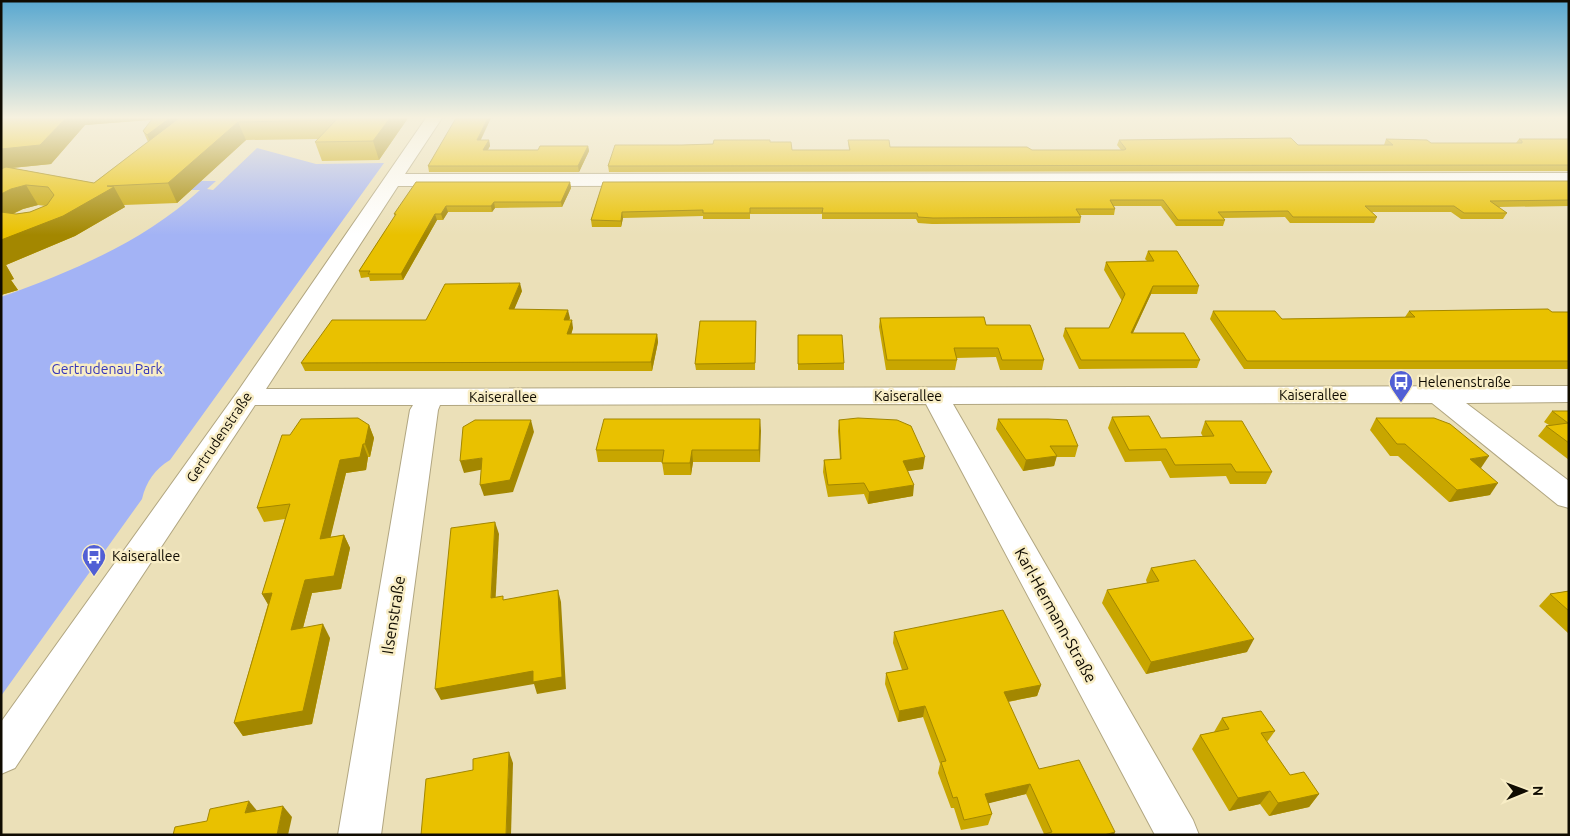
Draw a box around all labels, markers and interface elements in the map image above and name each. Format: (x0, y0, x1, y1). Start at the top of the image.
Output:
park label: Gertrudenau Park (51, 361, 163, 377)
bus stop icon: Helenenstraße (1388, 369, 1414, 403)
place label: Helenenstraße (1418, 374, 1511, 390)
street label: Kaiserallee (1279, 387, 1347, 403)
street label: Kaiserallee (874, 388, 942, 404)
street label: Gertrudenstraße (183, 389, 255, 485)
street label: Kaiserallee (469, 389, 537, 405)
bus stop icon: Kaiserallee (81, 543, 107, 577)
street label: Karl-Hermann-Straße (1011, 545, 1101, 685)
place label: Kaiserallee (112, 548, 180, 564)
street label: Ilsenstraße (378, 574, 408, 656)
north arrow (1500, 766, 1550, 816)
text: N (1530, 785, 1546, 796)

